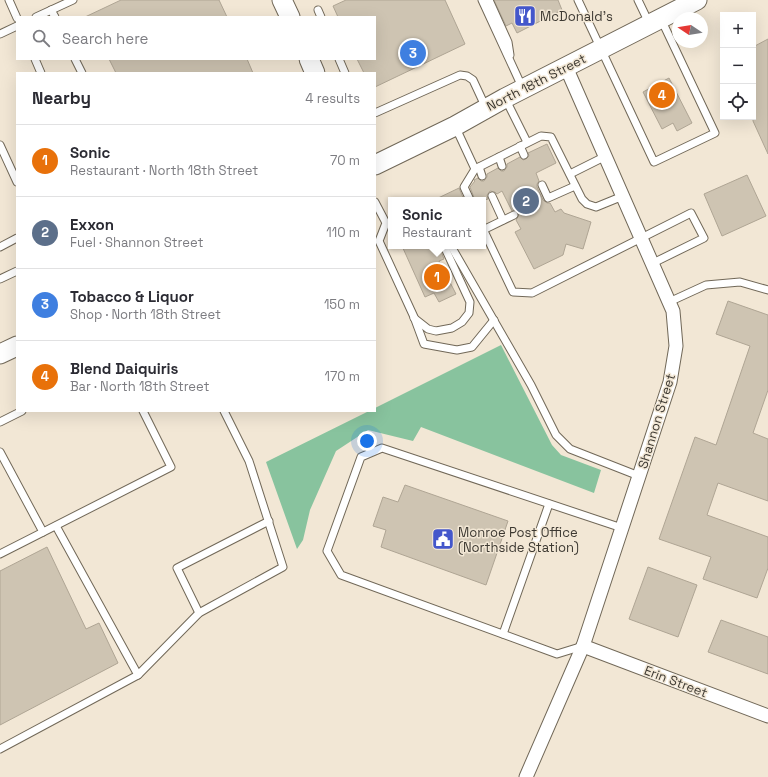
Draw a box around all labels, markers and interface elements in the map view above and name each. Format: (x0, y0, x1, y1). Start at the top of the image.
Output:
restaurant icon: McDonald's (512, 3, 538, 29)
place label: McDonald's (540, 8, 613, 25)
north arrow (672, 12, 708, 48)
map controls (720, 12, 756, 120)
button: + (720, 12, 756, 48)
search box (16, 16, 376, 60)
icon: search (30, 27, 52, 49)
text: Search here (62, 29, 148, 48)
pin: 3 (400, 38, 426, 68)
button: − (720, 48, 756, 84)
street label: North 18th Street (484, 50, 589, 115)
pin: 4 (649, 80, 675, 110)
button: locate (720, 84, 756, 120)
text: Nearby (32, 87, 91, 109)
text: 4 results (305, 90, 360, 107)
text: Sonic (70, 143, 110, 162)
text: 1 (42, 152, 48, 169)
text: 70 m (330, 152, 360, 169)
text: Restaurant · North 18th Street (70, 162, 258, 179)
pin: 2 (513, 186, 539, 216)
popup (388, 197, 486, 249)
text: Sonic (402, 205, 442, 224)
text: Exxon (70, 215, 114, 234)
text: 2 (41, 224, 49, 241)
text: 110 m (326, 224, 360, 241)
text: Restaurant (402, 224, 472, 241)
text: Fuel · Shannon Street (70, 234, 203, 251)
pin: 1 (424, 262, 450, 292)
text: Tobacco & Liquor (70, 287, 194, 306)
text: 3 (41, 296, 49, 313)
text: 150 m (324, 296, 360, 313)
text: Shop · North 18th Street (70, 306, 221, 323)
text: Blend Daiquiris (70, 359, 178, 378)
text: 4 (41, 368, 49, 385)
text: 170 m (324, 368, 360, 385)
street label: Shannon Street (634, 372, 679, 471)
text: Bar · North 18th Street (70, 378, 210, 395)
your location (357, 431, 377, 451)
place label: Monroe Post Office (Northside Station) (458, 524, 579, 556)
public building icon: Monroe Post Office (Northside Station) (430, 526, 456, 552)
street label: Erin Street (642, 662, 710, 701)

